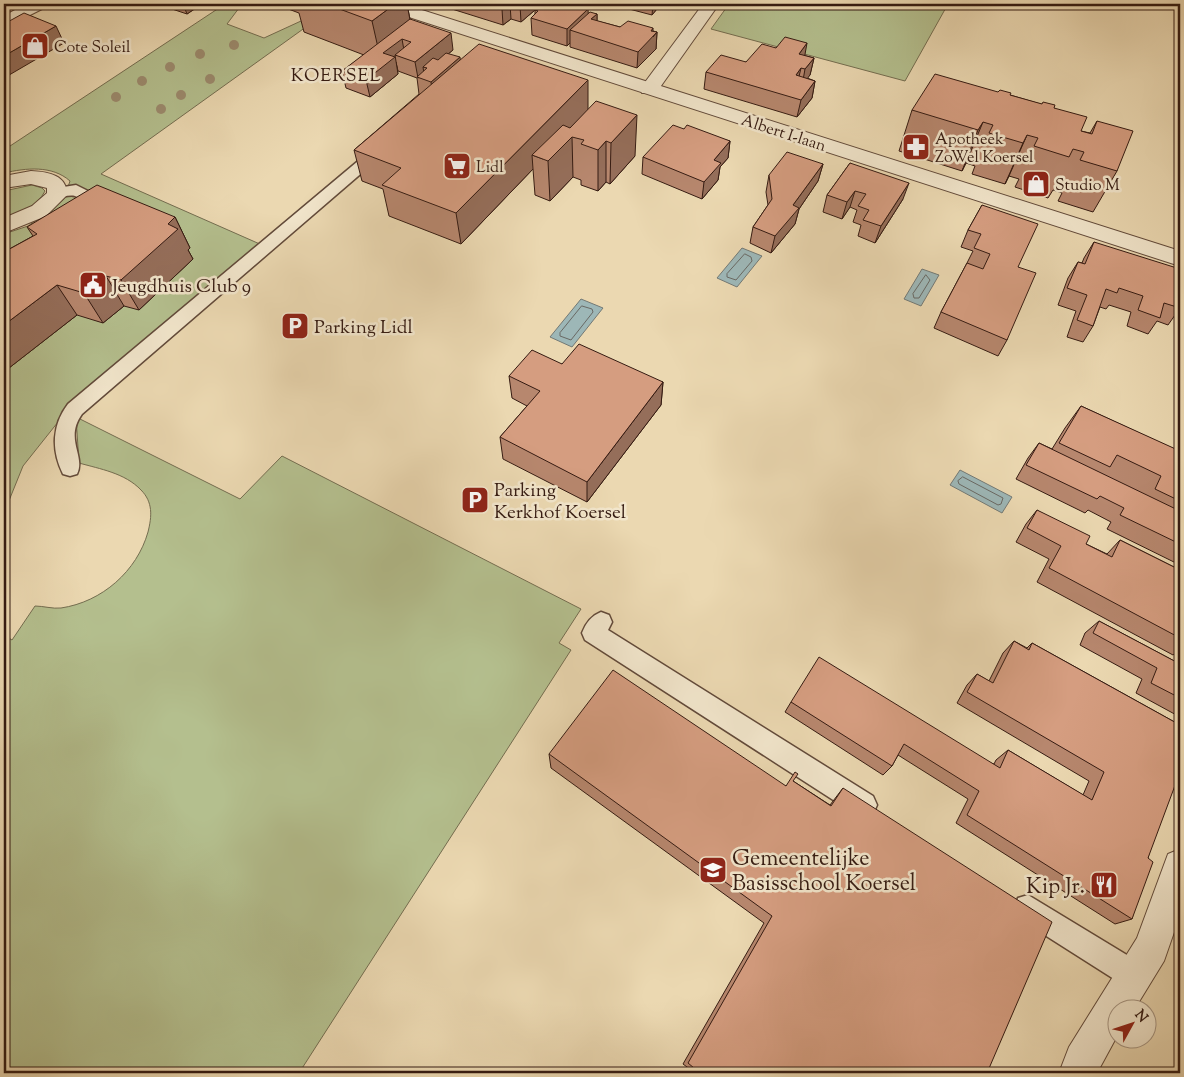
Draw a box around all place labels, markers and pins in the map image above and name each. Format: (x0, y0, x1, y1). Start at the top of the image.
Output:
shop icon: Cote Soleil (20, 31, 50, 61)
place label: Cote Soleil (54, 37, 131, 60)
place label: Apotheek ZoWel Koersel (935, 129, 1034, 170)
pharmacy icon: Apotheek ZoWel Koersel (901, 132, 931, 162)
supermarket icon: Lidl (442, 151, 472, 181)
place label: Lidl (476, 157, 504, 180)
shop icon: Studio M (1021, 169, 1051, 199)
place label: Studio M (1055, 175, 1120, 198)
public building icon: Jeugdhuis Club 9 (78, 270, 108, 300)
place label: Jeugdhuis Club 9 (111, 274, 251, 301)
parking icon: Parking Lidl (280, 311, 310, 341)
place label: Parking Lidl (314, 315, 413, 342)
place label: Parking Kerkhof Koersel (494, 478, 626, 527)
parking icon: Parking Kerkhof Koersel (460, 485, 490, 515)
place label: Gemeentelijke Basisschool Koersel (732, 844, 916, 901)
school or university icon: Gemeentelijke Basisschool Koersel (698, 855, 728, 885)
restaurant icon: Kip Jr. (1089, 870, 1119, 900)
place label: Kip Jr. (1026, 872, 1085, 904)

